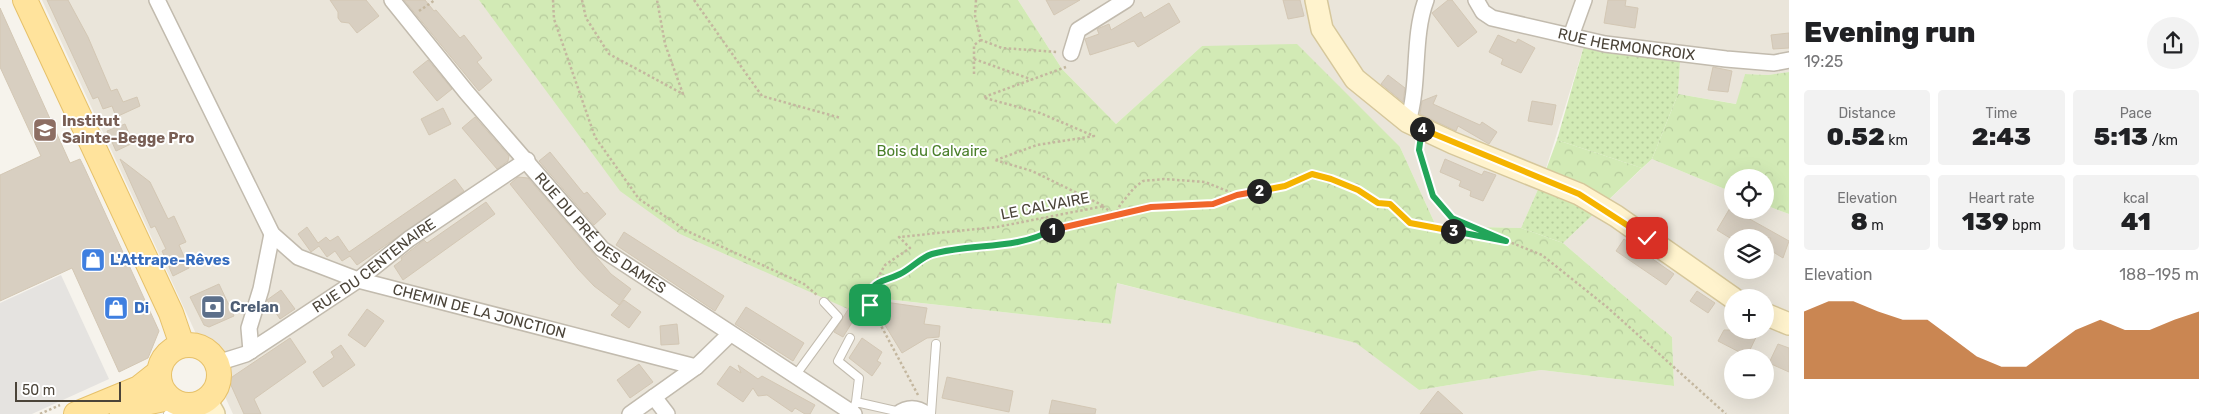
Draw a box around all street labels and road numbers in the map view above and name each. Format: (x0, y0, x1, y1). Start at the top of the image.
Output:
street label: RUE HERMONCROIX (1556, 24, 1697, 64)
street label: RUE DU PRÉ DES DAMES (531, 169, 669, 297)
street label: LE CALVAIRE (999, 189, 1091, 223)
street label: RUE DU CENTENAIRE (309, 215, 439, 317)
street label: CHEMIN DE LA JONCTION (391, 280, 568, 342)

